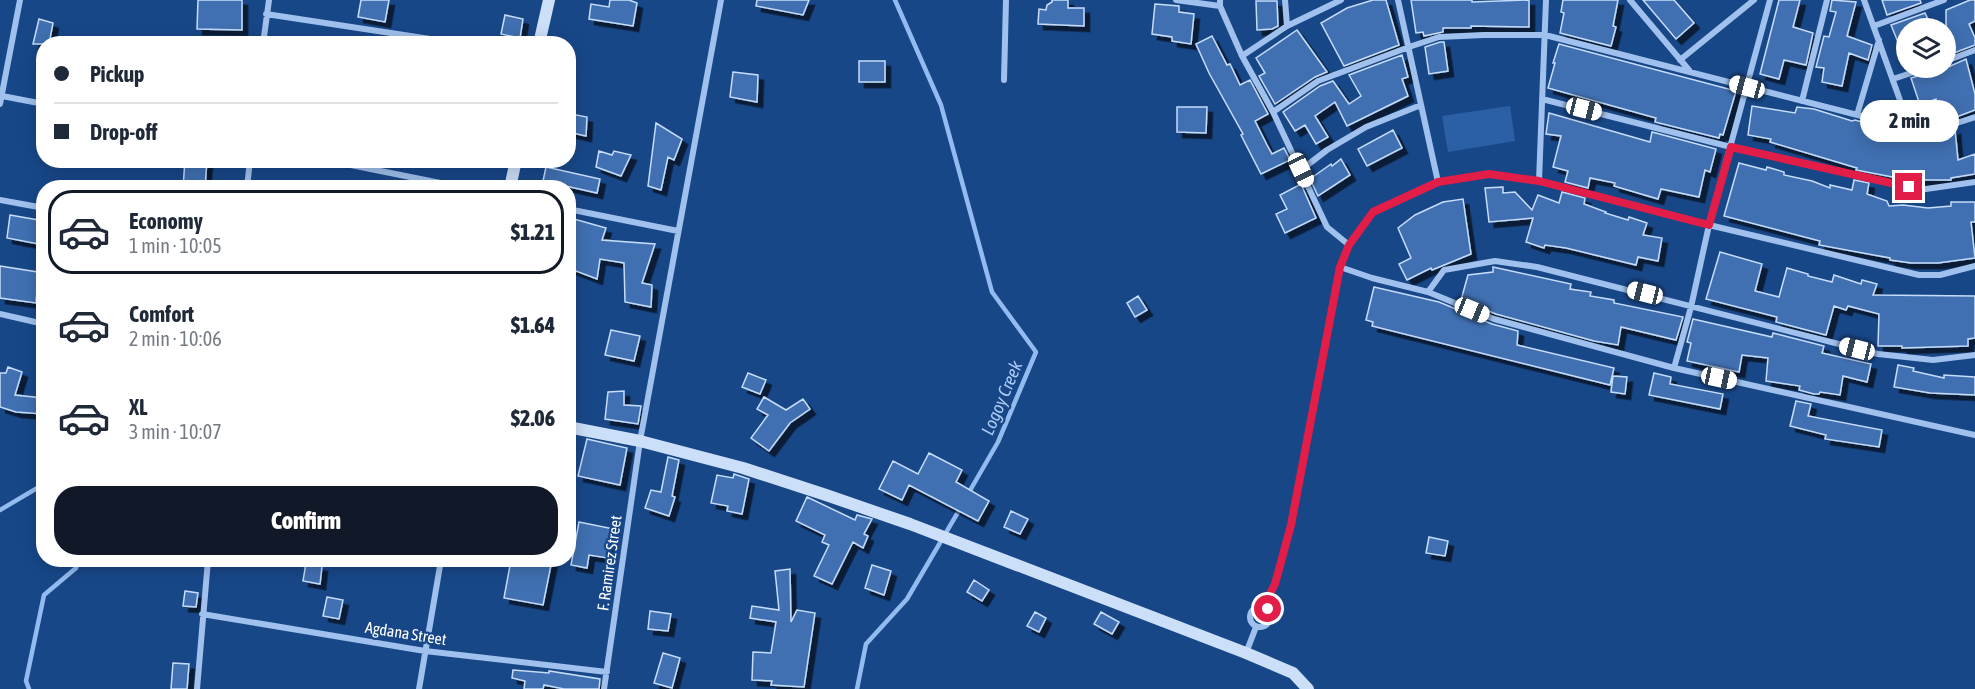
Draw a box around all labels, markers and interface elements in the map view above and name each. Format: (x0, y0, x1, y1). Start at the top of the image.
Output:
map controls (1896, 18, 1956, 78)
button: layers (1896, 18, 1956, 78)
text: Pickup (90, 61, 145, 87)
car (1727, 74, 1767, 100)
car (1564, 96, 1604, 122)
callout: 2 min (1860, 100, 1958, 142)
text: 2 min (1889, 109, 1930, 132)
text: Drop-off (90, 119, 157, 145)
car (1285, 150, 1317, 190)
route end (1895, 173, 1922, 200)
icon: car (57, 205, 111, 259)
text: Economy (129, 208, 203, 234)
text: $1.21 (511, 219, 555, 245)
text: 1 min · 10:05 (129, 234, 222, 257)
car (1625, 280, 1665, 306)
car (1452, 295, 1492, 325)
icon: car (57, 298, 111, 352)
text: Comfort (129, 301, 194, 327)
text: $1.64 (511, 312, 555, 338)
text: 2 min · 10:06 (129, 327, 222, 350)
car (1837, 336, 1877, 362)
water label: Logoy Creek (977, 357, 1027, 438)
car (1700, 365, 1738, 391)
icon: car (57, 391, 111, 445)
text: XL (129, 394, 147, 420)
text: $2.06 (511, 405, 555, 431)
text: 3 min · 10:07 (129, 420, 222, 443)
button: Confirm (54, 486, 558, 555)
street label: F. Ramirez Street (593, 514, 625, 612)
route start (1254, 595, 1281, 622)
street label: Agdana Street (364, 618, 448, 649)

